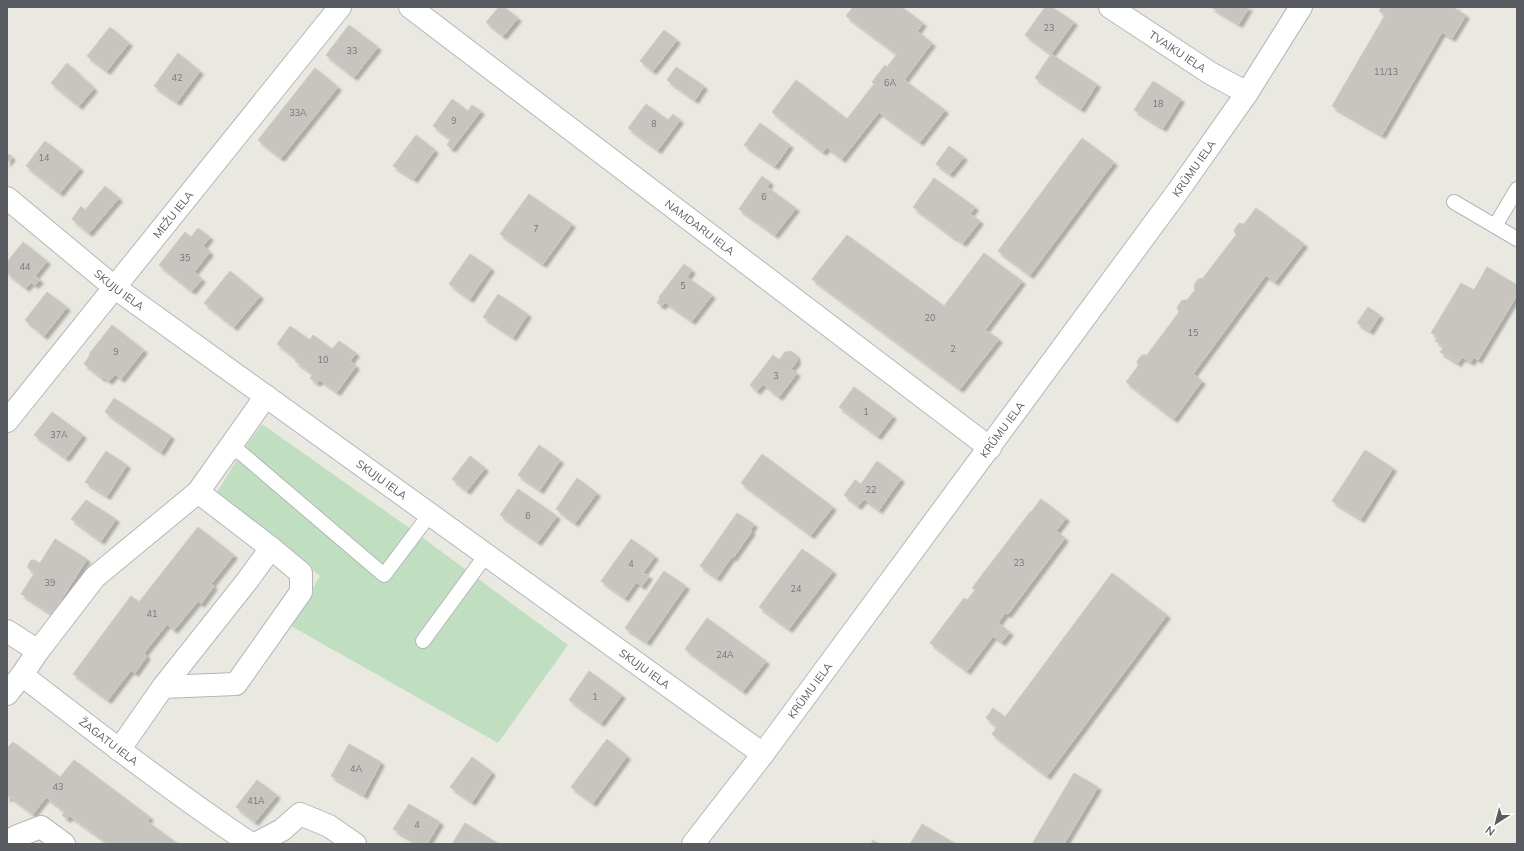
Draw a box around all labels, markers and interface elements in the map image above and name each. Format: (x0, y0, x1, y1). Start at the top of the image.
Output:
house number: 23 (1044, 22, 1054, 33)
street label: TVAIKU IELA (1146, 28, 1209, 76)
house number: 33 (347, 45, 357, 56)
house number: 11/13 (1374, 66, 1398, 77)
house number: 42 (172, 72, 182, 83)
house number: 6A (884, 77, 896, 88)
house number: 18 (1153, 98, 1163, 109)
house number: 33A (289, 107, 307, 118)
house number: 9 (451, 115, 457, 126)
house number: 8 (651, 118, 657, 129)
street label: KRŪMU IELA (1169, 137, 1219, 200)
house number: 14 (39, 152, 50, 163)
street label: MEŽU IELA (150, 188, 196, 241)
house number: 6 (761, 191, 767, 202)
street label: NAMDARU IELA (662, 196, 737, 258)
house number: 7 (533, 223, 539, 234)
house number: 35 (180, 252, 191, 263)
house number: 44 (20, 261, 31, 272)
street label: SKUJU IELA (91, 266, 147, 313)
house number: 5 (680, 280, 686, 291)
house number: 20 (925, 312, 935, 323)
house number: 15 (1188, 327, 1199, 338)
house number: 2 (950, 343, 956, 354)
house number: 9 (113, 346, 119, 357)
house number: 10 (318, 354, 328, 365)
house number: 3 (773, 370, 779, 381)
street label: KRŪMU IELA (977, 399, 1027, 460)
house number: 1 (863, 406, 869, 417)
house number: 37A (50, 429, 68, 440)
street label: SKUJU IELA (354, 457, 410, 503)
house number: 22 (866, 484, 876, 495)
house number: 6 (525, 510, 531, 521)
house number: 23 (1014, 557, 1024, 568)
house number: 4 (628, 558, 634, 569)
house number: 39 (45, 577, 55, 588)
house number: 24 (791, 583, 802, 594)
house number: 41 (147, 608, 157, 619)
street label: SKUJU IELA (617, 646, 673, 692)
house number: 24A (716, 649, 734, 660)
street label: KRŪMU IELA (785, 660, 835, 721)
house number: 1 (592, 691, 598, 702)
street label: ŽAGATU IELA (76, 715, 141, 768)
house number: 4A (350, 763, 362, 774)
house number: 43 (53, 781, 63, 792)
house number: 41A (247, 795, 265, 806)
north arrow (1476, 803, 1516, 843)
house number: 4 (414, 819, 420, 830)
text: N (1483, 823, 1498, 839)

